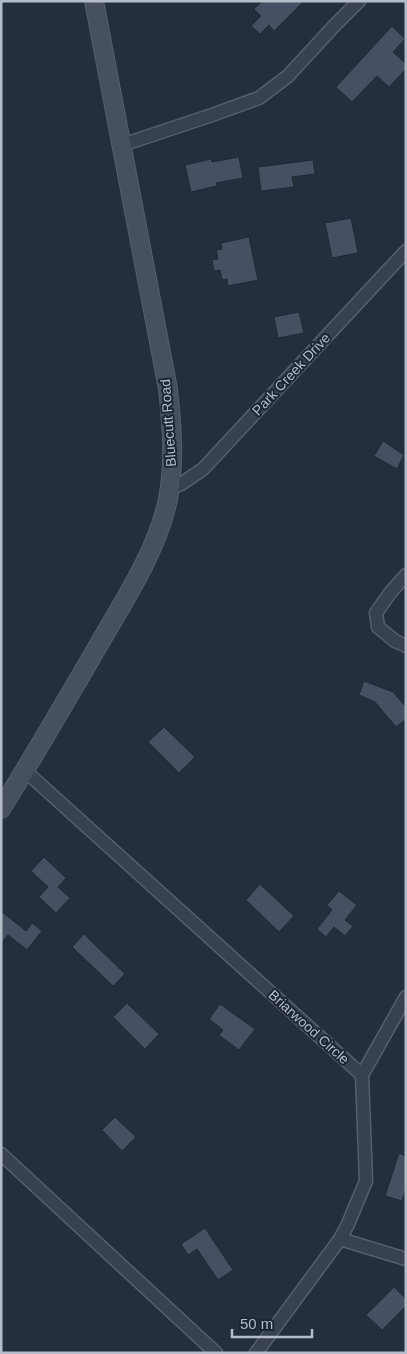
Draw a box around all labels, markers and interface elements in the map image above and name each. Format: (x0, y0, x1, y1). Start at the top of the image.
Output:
street label: Park Creek Drive (249, 329, 333, 418)
street label: Bluecutt Road (157, 379, 179, 467)
street label: Briarwood Circle (265, 987, 353, 1067)
scale bar (232, 1306, 312, 1338)
text: 50 m (240, 1315, 273, 1332)

